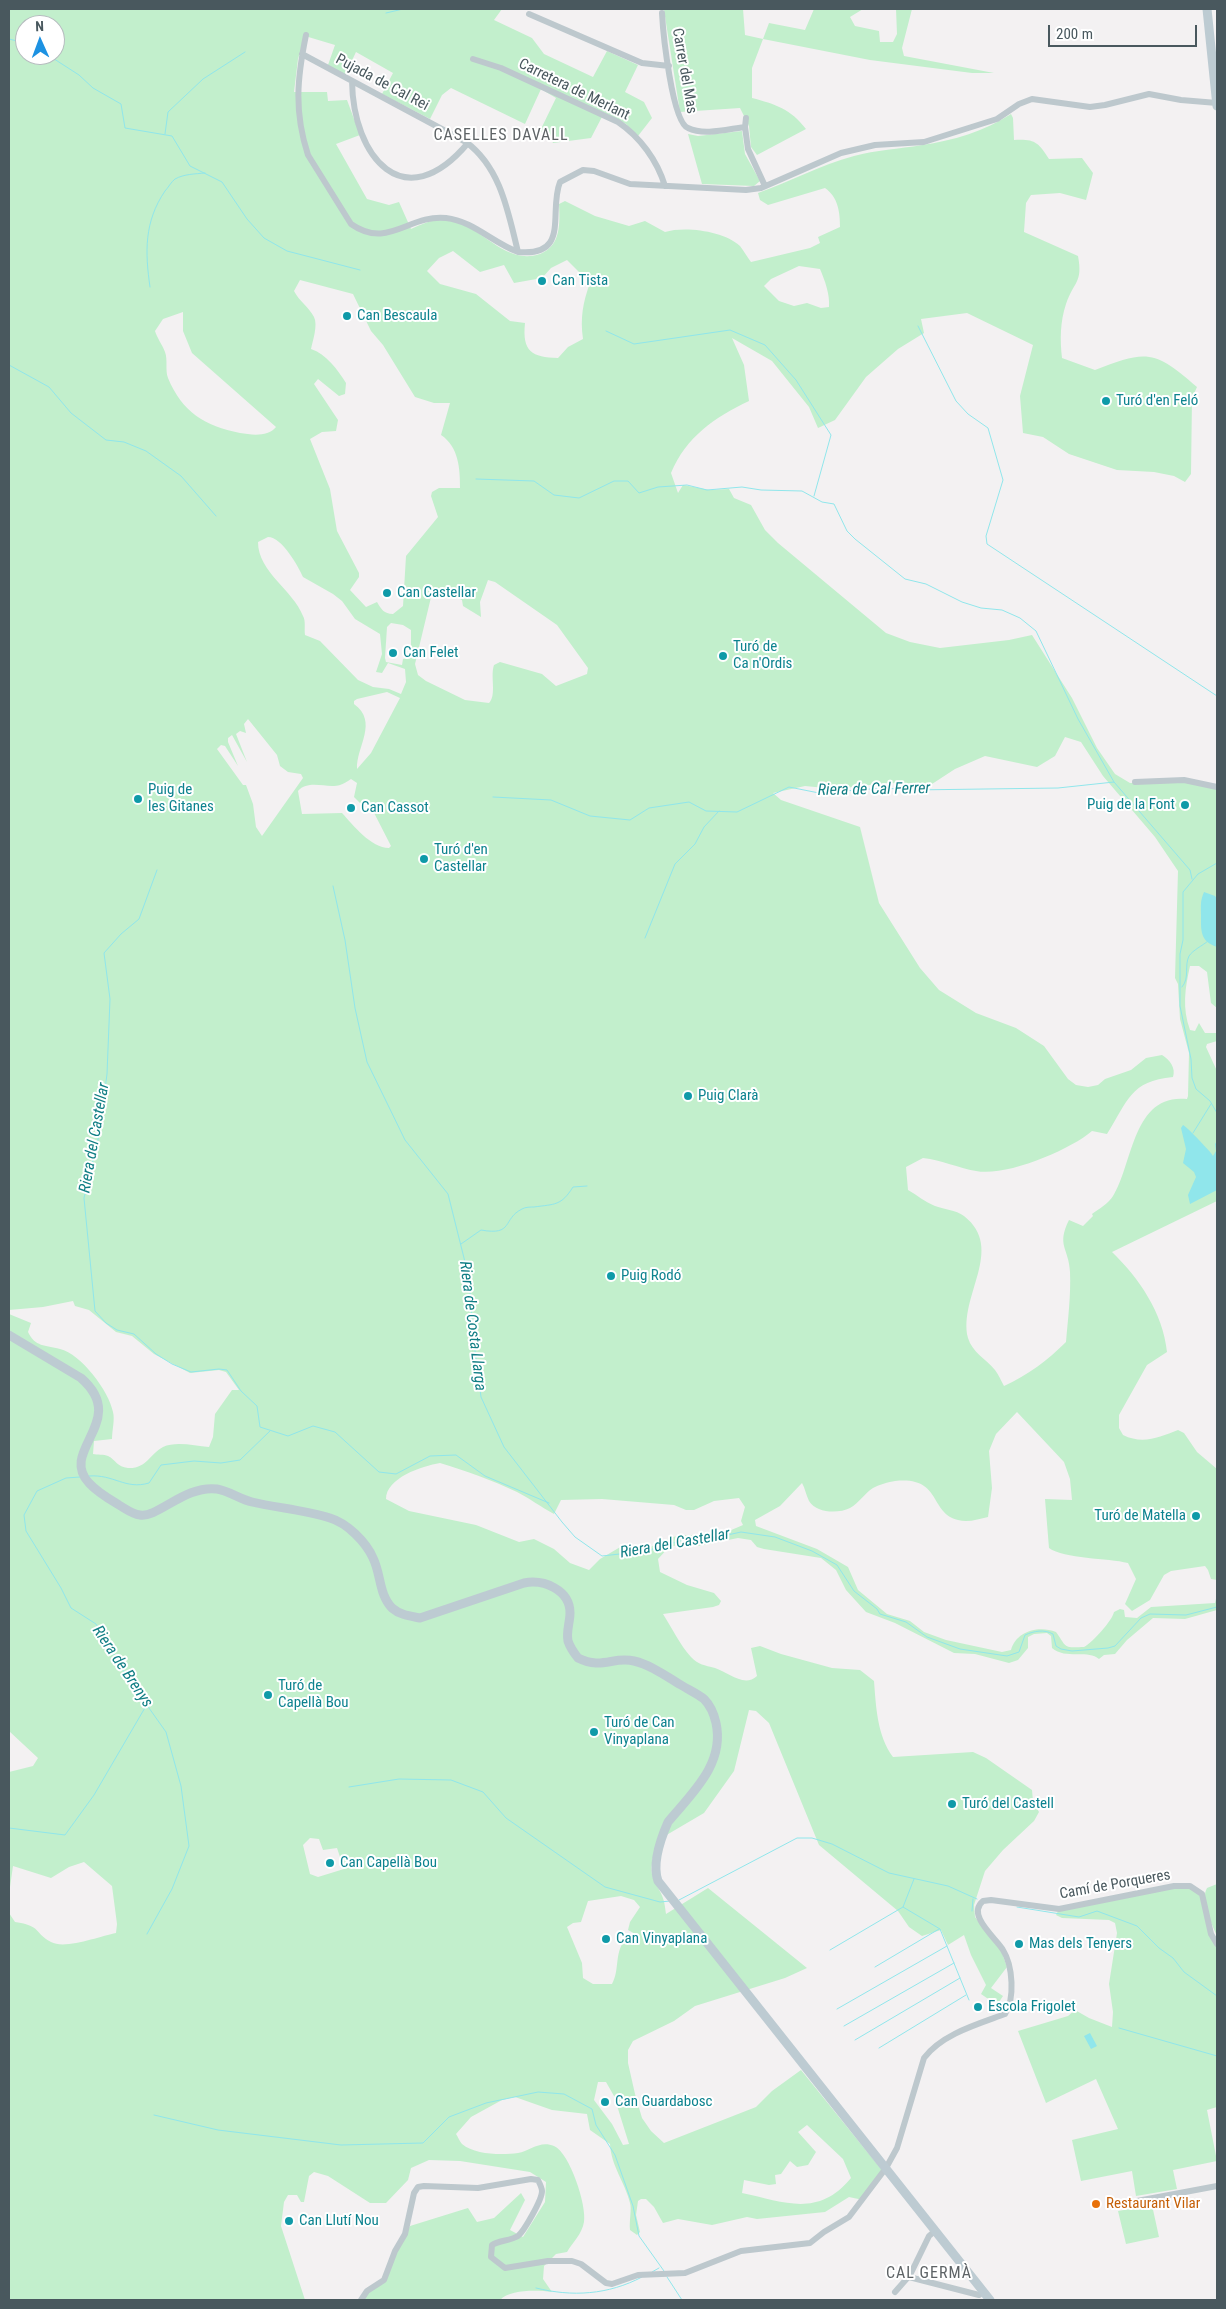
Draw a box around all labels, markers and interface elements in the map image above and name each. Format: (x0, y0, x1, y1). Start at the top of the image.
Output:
north arrow (15, 15, 65, 65)
scale bar (1051, 15, 1200, 47)
text: N (35, 18, 44, 34)
text: 200 m (1056, 25, 1093, 43)
street label: Carrer del Mas (668, 27, 700, 115)
street label: Pujada de Cal Rei (332, 51, 432, 115)
street label: Carretera de Merlant (516, 55, 632, 125)
district label: CASELLES DAVALL (432, 126, 570, 146)
place label: Can Tista (552, 272, 608, 290)
marker: Can Tista (536, 275, 548, 287)
place label: Can Bescaula (357, 307, 437, 325)
marker: Can Bescaula (341, 310, 353, 322)
place label: Turó d'en Feló (1116, 392, 1198, 410)
marker: Turó d'en Feló (1100, 395, 1112, 407)
place label: Can Castellar (397, 584, 476, 602)
marker: Can Castellar (381, 587, 393, 599)
place label: Turó de Ca n'Ordis (733, 638, 792, 673)
place label: Can Felet (403, 644, 458, 662)
marker: Can Felet (387, 647, 399, 659)
marker: Turó de Ca n'Ordis (717, 650, 729, 662)
water label: Riera de Cal Ferrer (818, 779, 930, 801)
place label: Puig de les Gitanes (148, 781, 214, 816)
marker: Puig de les Gitanes (132, 793, 144, 805)
place label: Puig de la Font (1087, 796, 1175, 814)
place label: Can Cassot (361, 799, 429, 817)
marker: Puig de la Font (1179, 799, 1191, 811)
marker: Can Cassot (345, 802, 357, 814)
place label: Turó d'en Castellar (434, 841, 488, 876)
marker: Turó d'en Castellar (418, 853, 430, 865)
water label: Riera del Castellar (76, 1082, 114, 1194)
place label: Puig Clarà (698, 1087, 758, 1105)
marker: Puig Clarà (682, 1090, 694, 1102)
water label: Riera de Costa Llarga (455, 1260, 489, 1392)
place label: Puig Rodó (621, 1267, 681, 1285)
marker: Puig Rodó (605, 1270, 617, 1282)
place label: Turó de Matella (1094, 1507, 1186, 1525)
marker: Turó de Matella (1190, 1510, 1202, 1522)
water label: Riera del Castellar (619, 1525, 731, 1563)
water label: Riera de Brenys (88, 1622, 156, 1712)
place label: Turó de Capellà Bou (278, 1677, 349, 1712)
marker: Turó de Capellà Bou (262, 1689, 274, 1701)
place label: Turó de Can Vinyaplana (604, 1714, 675, 1749)
marker: Turó de Can Vinyaplana (588, 1726, 600, 1738)
place label: Turó del Castell (962, 1795, 1054, 1813)
marker: Turó del Castell (946, 1798, 958, 1810)
place label: Can Capellà Bou (340, 1854, 437, 1872)
marker: Can Capellà Bou (324, 1857, 336, 1869)
street label: Camí de Porqueres (1058, 1866, 1172, 1904)
place label: Can Vinyaplana (616, 1930, 707, 1948)
marker: Can Vinyaplana (600, 1933, 612, 1945)
place label: Mas dels Tenyers (1029, 1935, 1132, 1953)
marker: Mas dels Tenyers (1013, 1938, 1025, 1950)
place label: Escola Frigolet (988, 1998, 1076, 2016)
marker: Escola Frigolet (972, 2001, 984, 2013)
place label: Can Guardabosc (615, 2093, 712, 2111)
marker: Can Guardabosc (599, 2096, 611, 2108)
place label: Restaurant Vilar (1106, 2195, 1200, 2213)
marker: Restaurant Vilar (1090, 2198, 1102, 2210)
place label: Can Llutí Nou (299, 2212, 379, 2230)
marker: Can Llutí Nou (283, 2215, 295, 2227)
district label: CAL GERMÀ (885, 2264, 973, 2284)

